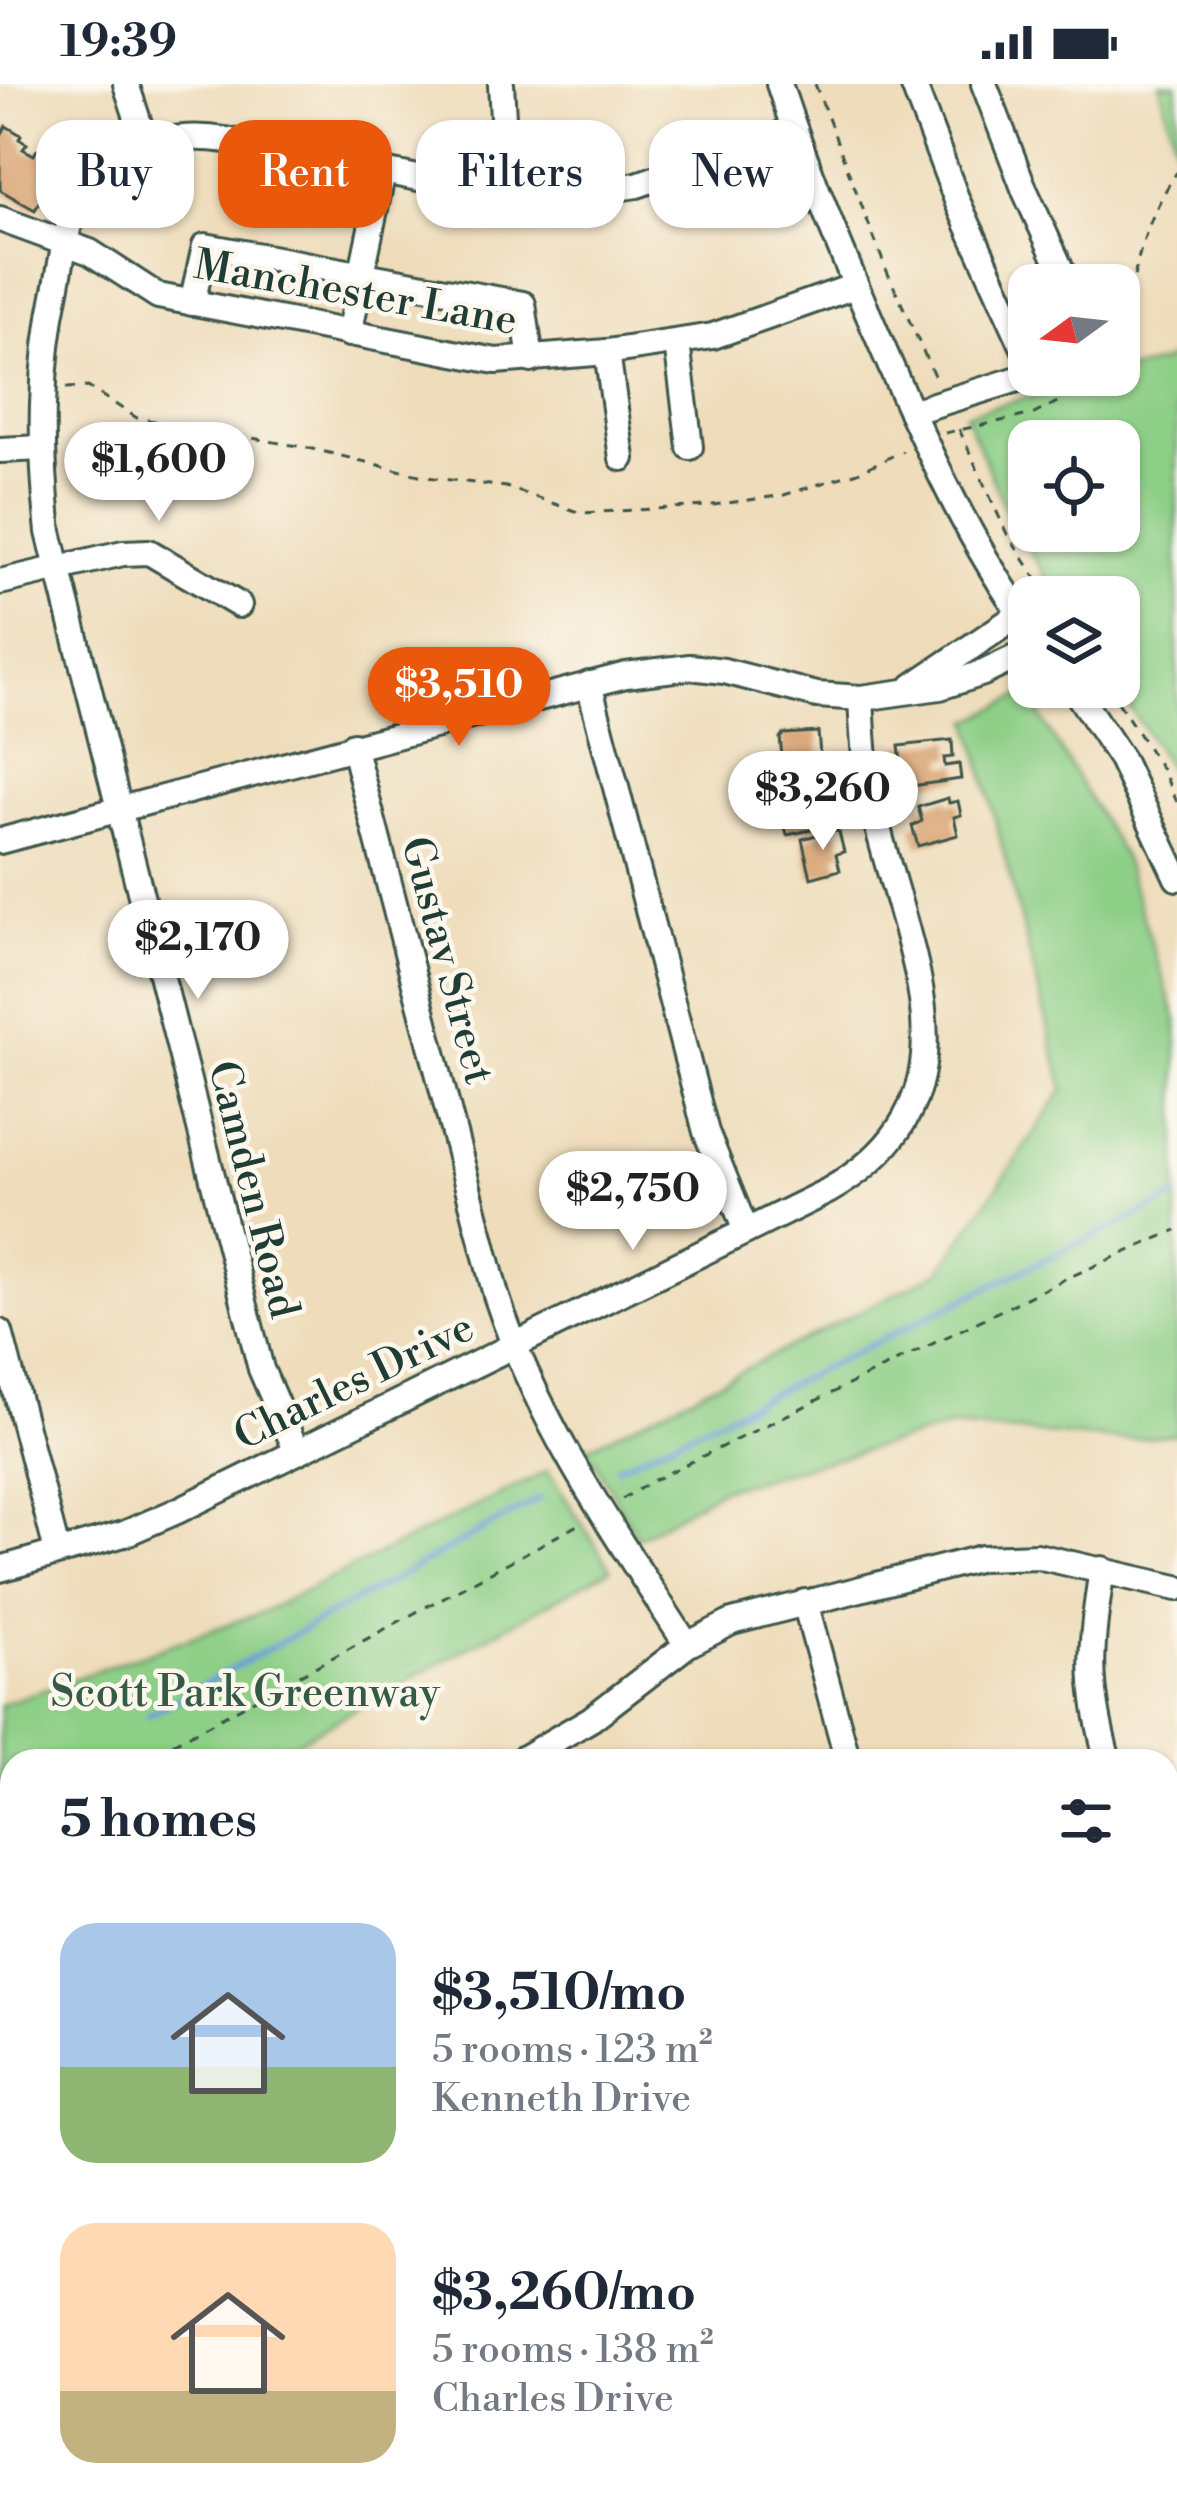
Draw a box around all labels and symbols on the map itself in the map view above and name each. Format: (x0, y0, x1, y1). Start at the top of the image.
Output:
street label: Manchester Lane (190, 239, 521, 348)
north arrow (1008, 264, 1140, 396)
pin: $1,600 (61, 422, 257, 524)
pin: $3,510 (361, 647, 557, 749)
pin: $3,260 (725, 751, 921, 853)
street label: Gustav Street (388, 831, 505, 1090)
pin: $2,170 (100, 900, 296, 1002)
street label: Camden Road (195, 1056, 310, 1324)
pin: $2,750 (535, 1151, 731, 1253)
street label: Charles Drive (226, 1301, 483, 1463)
park label: Scott Park Greenway (50, 1667, 440, 1721)

